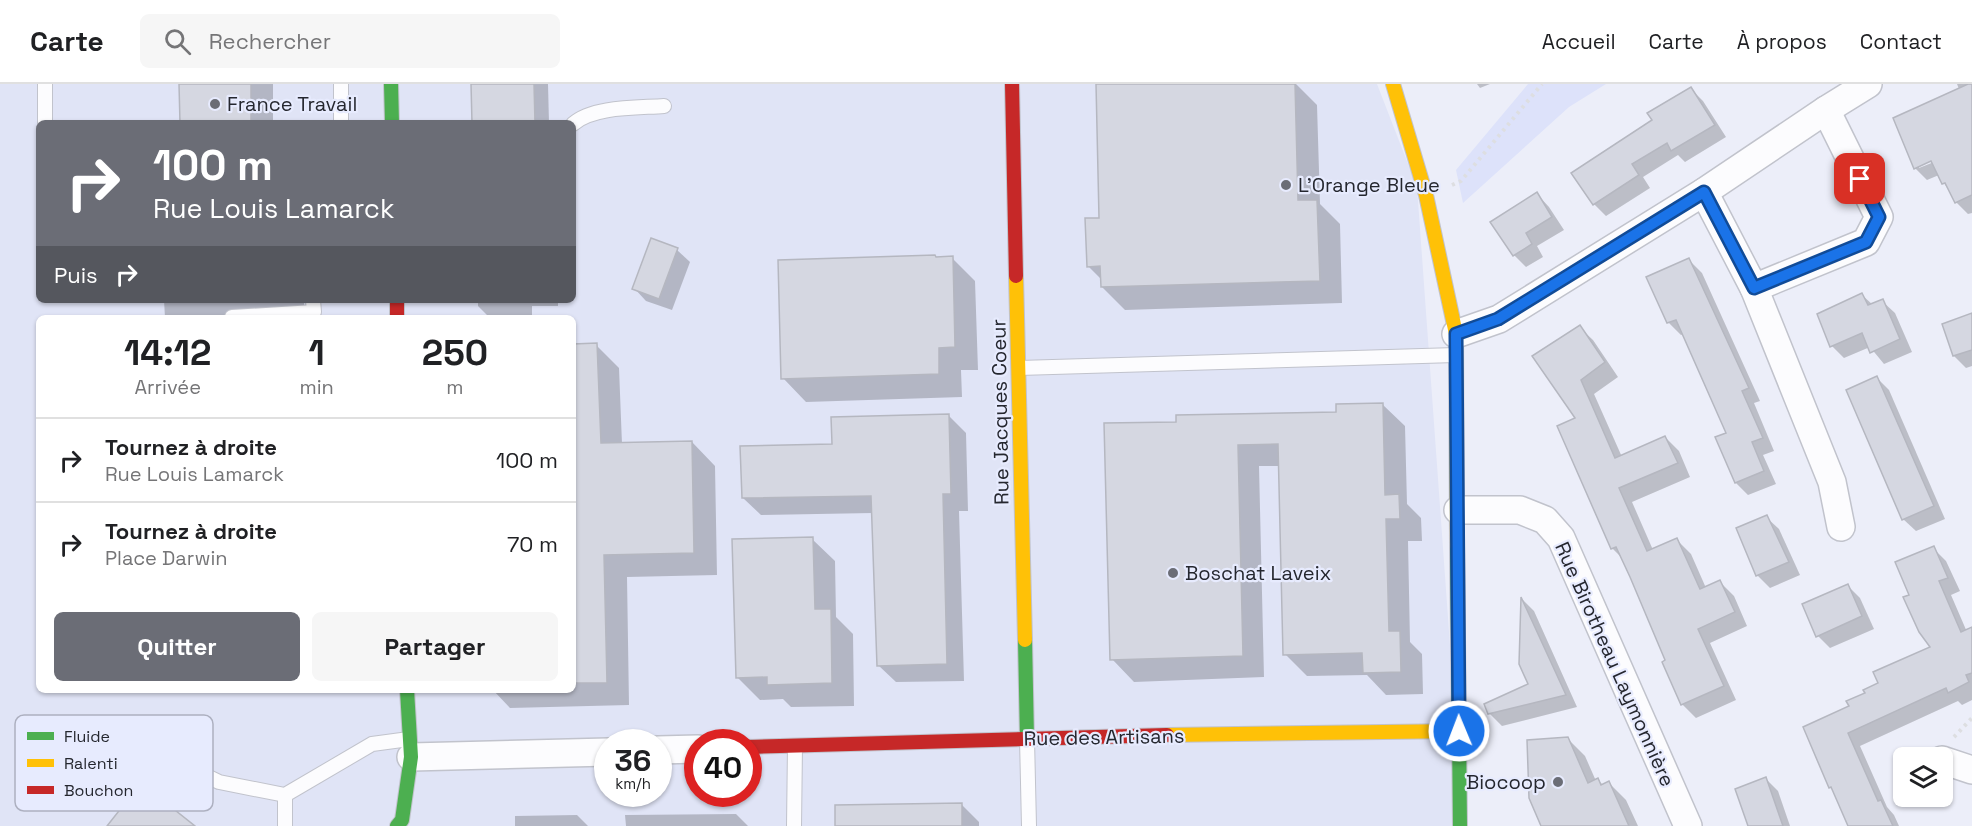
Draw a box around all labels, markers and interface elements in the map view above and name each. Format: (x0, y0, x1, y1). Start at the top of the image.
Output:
search box (140, 14, 560, 68)
text: Carte (30, 23, 104, 59)
icon: search (161, 25, 194, 58)
text: Rechercher (209, 27, 331, 55)
text: Accueil (1542, 28, 1616, 55)
text: Carte (1649, 28, 1704, 55)
text: À propos (1737, 28, 1827, 55)
text: Contact (1860, 28, 1942, 55)
place label: France Travail (227, 91, 357, 117)
marker: France Travail (208, 97, 222, 111)
text: 100 m (153, 139, 273, 192)
icon: right (54, 144, 132, 222)
pin (1834, 153, 1885, 204)
icon: arrive (1843, 162, 1876, 195)
place label: L'Orange Bleue (1298, 172, 1440, 198)
marker: L'Orange Bleue (1279, 178, 1293, 192)
text: Rue Louis Lamarck (153, 191, 395, 226)
icon: right (110, 258, 143, 291)
text: Puis (54, 261, 98, 289)
street label: Rue Jacques Coeur (985, 319, 1015, 505)
text: 14:12 (124, 330, 212, 376)
text: 1 (308, 330, 325, 376)
text: 250 (422, 330, 488, 376)
text: Arrivée (134, 374, 201, 400)
text: min (299, 374, 334, 400)
text: m (446, 374, 464, 400)
text: Tournez à droite (105, 433, 277, 461)
icon: right (54, 444, 87, 477)
text: 100 m (496, 446, 558, 474)
text: Rue Louis Lamarck (105, 461, 284, 487)
text: Tournez à droite (105, 517, 277, 545)
icon: right (54, 528, 87, 561)
text: 70 m (507, 530, 558, 558)
street label: Rue Birotheau Laymonnière (1549, 538, 1681, 790)
text: Place Darwin (105, 545, 228, 571)
place label: Boschat Laveix (1185, 560, 1331, 586)
marker: Boschat Laveix (1166, 566, 1180, 580)
button: Quitter (54, 612, 300, 681)
button: Partager (312, 612, 558, 681)
position arrow (1427, 699, 1491, 763)
legend (15, 715, 213, 811)
street label: Rue des Artisans (1023, 723, 1185, 751)
text: Fluide (64, 726, 110, 747)
speed limit sign: 40 (684, 729, 762, 807)
text: 36 (615, 741, 651, 780)
map controls (1893, 747, 1953, 807)
button: layers (1893, 747, 1953, 807)
text: Ralenti (64, 753, 118, 774)
place label: Biocoop (1466, 769, 1546, 795)
text: km/h (615, 774, 651, 793)
marker: Biocoop (1551, 775, 1565, 789)
text: Bouchon (64, 780, 133, 801)

